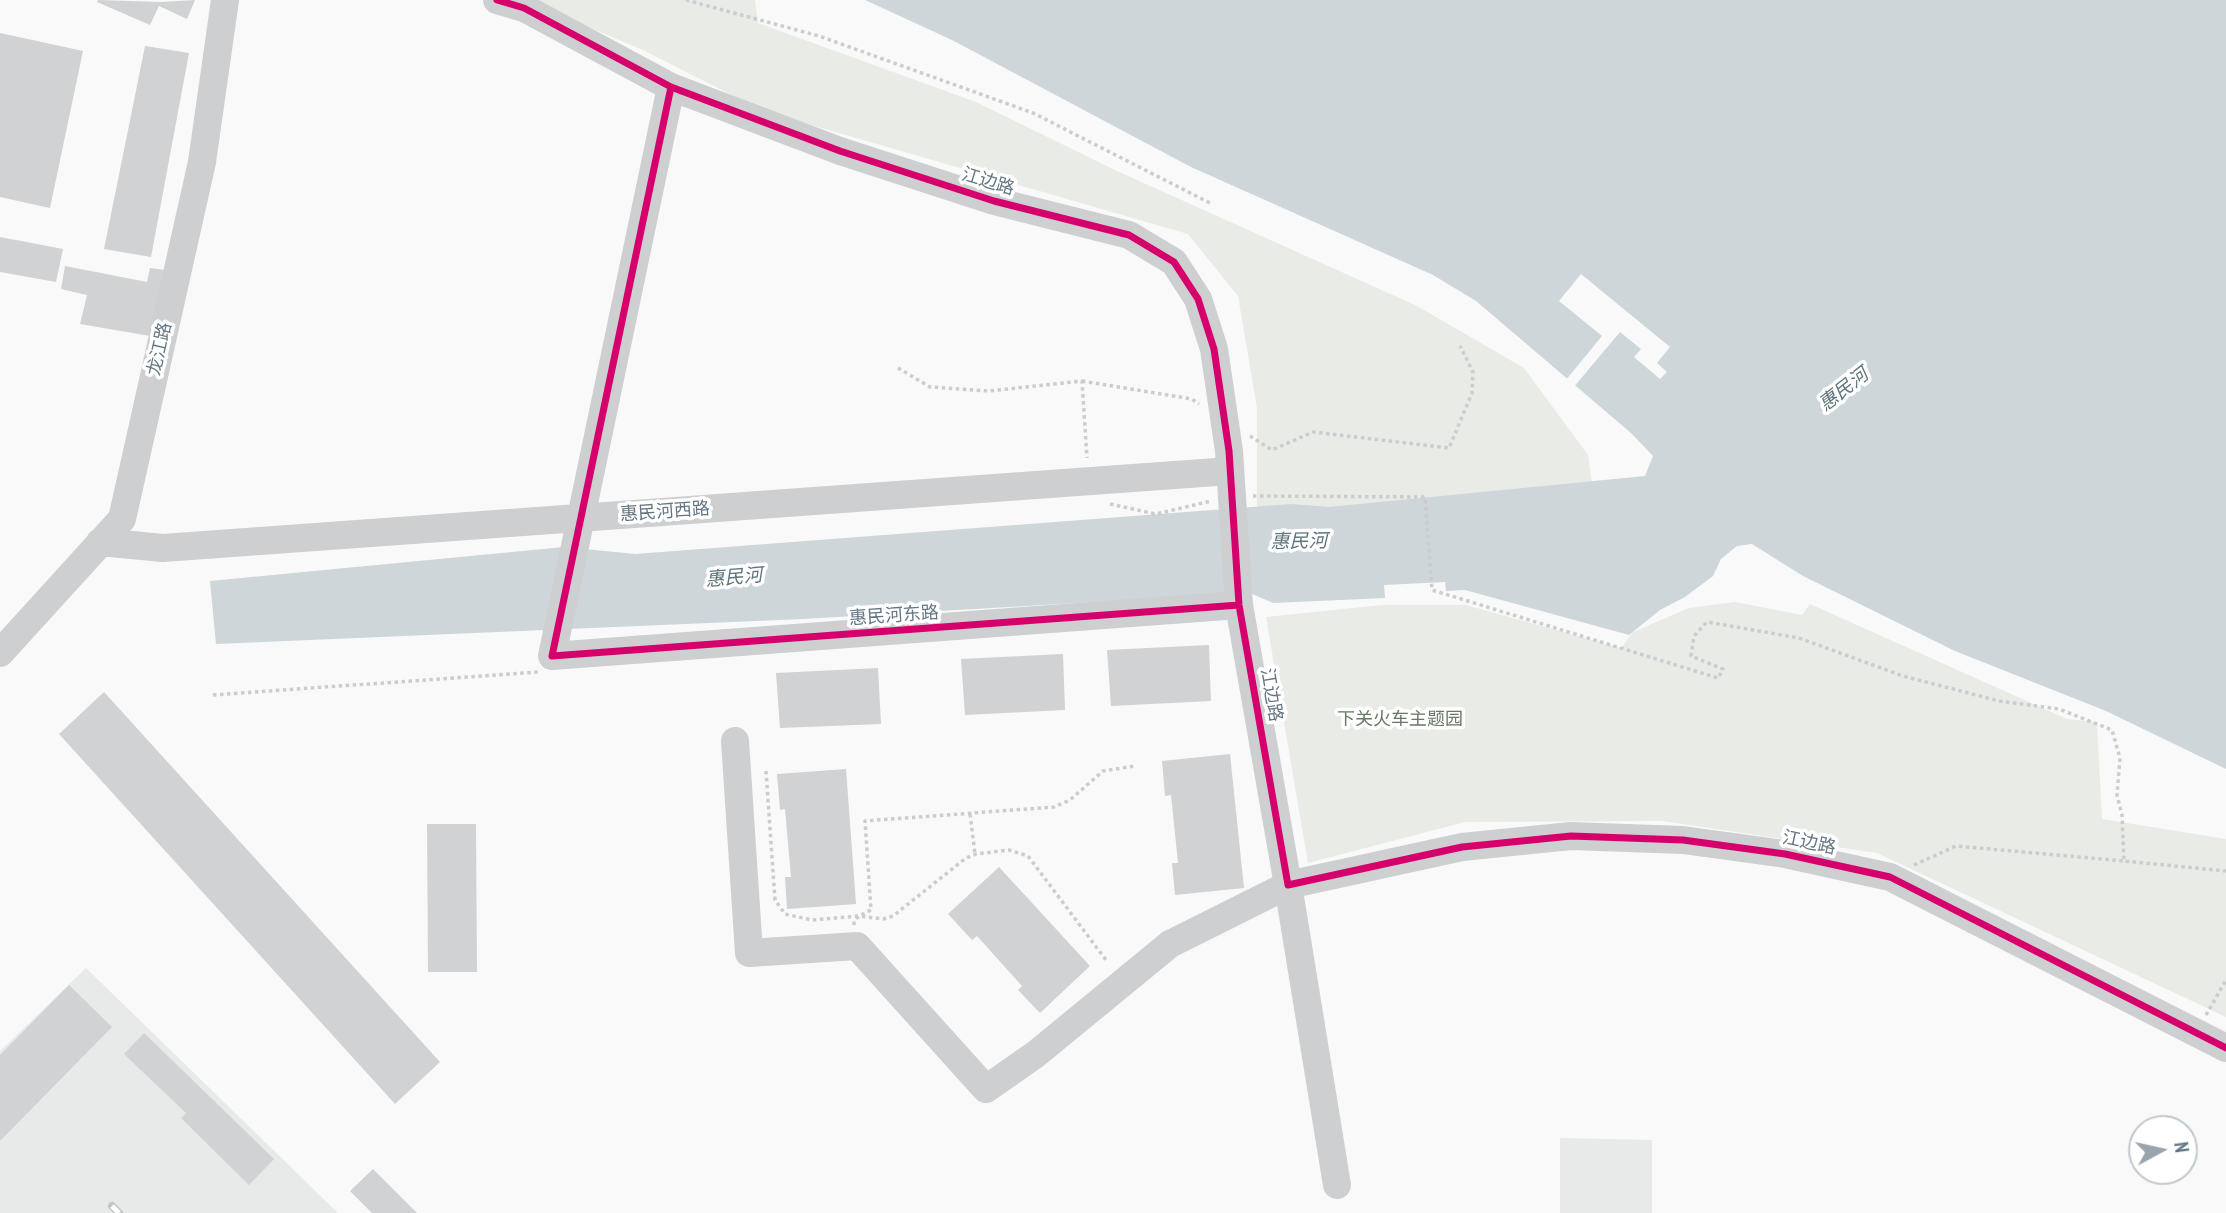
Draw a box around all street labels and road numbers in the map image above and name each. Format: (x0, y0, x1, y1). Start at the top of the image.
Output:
street label: 江边路 (959, 164, 1017, 200)
street label: 龙江路 (143, 320, 177, 378)
street label: 惠民河西路 (619, 498, 711, 526)
street label: 惠民河东路 (848, 602, 940, 630)
street label: 江边路 (1256, 667, 1286, 723)
street label: 江边路 (1780, 827, 1838, 859)

